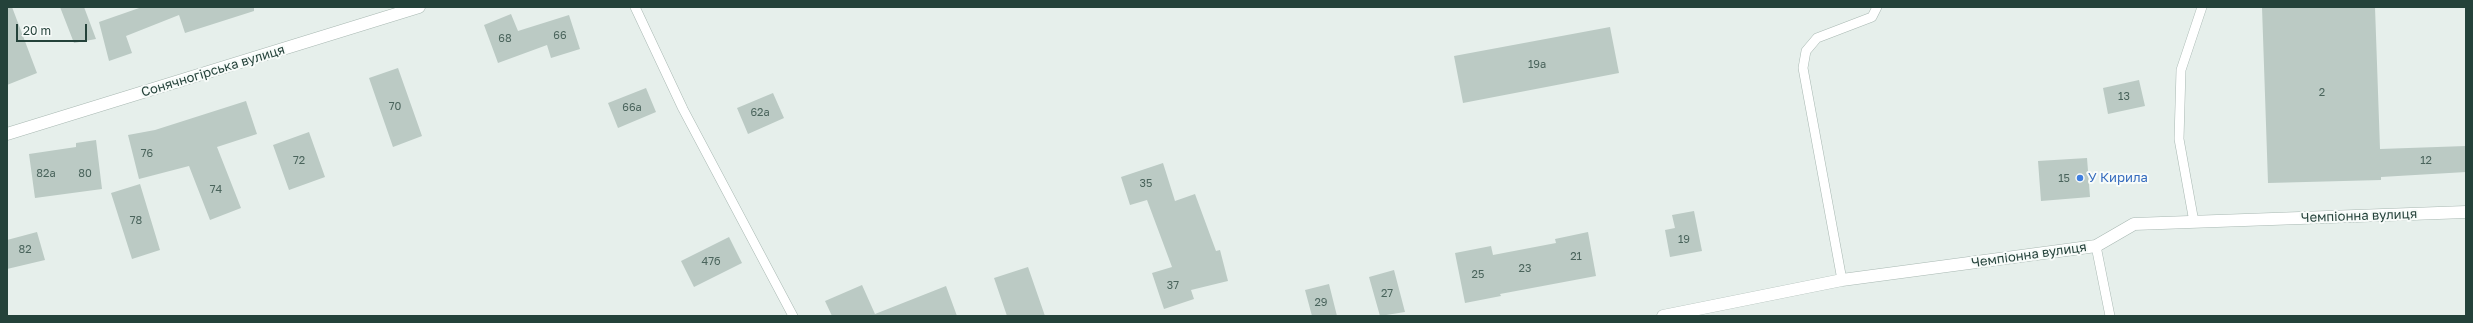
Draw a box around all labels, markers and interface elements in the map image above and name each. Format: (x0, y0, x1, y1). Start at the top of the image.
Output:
scale bar (18, 16, 89, 42)
text: 20 m (23, 23, 51, 38)
house number: 66 (553, 29, 567, 43)
house number: 68 (498, 32, 512, 46)
street label: Сонячногірська вулиця (139, 42, 287, 100)
house number: 19а (1528, 58, 1546, 72)
house number: 2 (2319, 86, 2325, 100)
house number: 13 (2118, 90, 2130, 104)
house number: 70 (389, 100, 401, 114)
house number: 66а (622, 101, 642, 115)
house number: 62а (750, 106, 770, 120)
house number: 76 (141, 147, 153, 161)
house number: 72 (293, 154, 305, 168)
house number: 12 (2420, 154, 2432, 168)
house number: 82а (36, 167, 56, 181)
house number: 80 (78, 167, 92, 181)
place label: У Кирила (2088, 170, 2148, 186)
house number: 15 (2058, 172, 2070, 186)
marker: У Кирила (2075, 173, 2085, 183)
house number: 35 (1140, 177, 1152, 191)
house number: 74 (210, 183, 222, 197)
street label: Чемпіонна вулиця (2301, 206, 2417, 226)
house number: 78 (130, 214, 142, 228)
house number: 19 (1678, 233, 1690, 247)
street label: Чемпіонна вулиця (1970, 239, 2088, 271)
house number: 82 (18, 243, 32, 257)
house number: 21 (1570, 250, 1582, 264)
house number: 47б (701, 255, 721, 269)
house number: 23 (1519, 262, 1531, 276)
house number: 25 (1472, 268, 1484, 282)
house number: 37 (1167, 279, 1179, 293)
house number: 27 (1381, 287, 1393, 301)
house number: 29 (1314, 296, 1328, 310)

